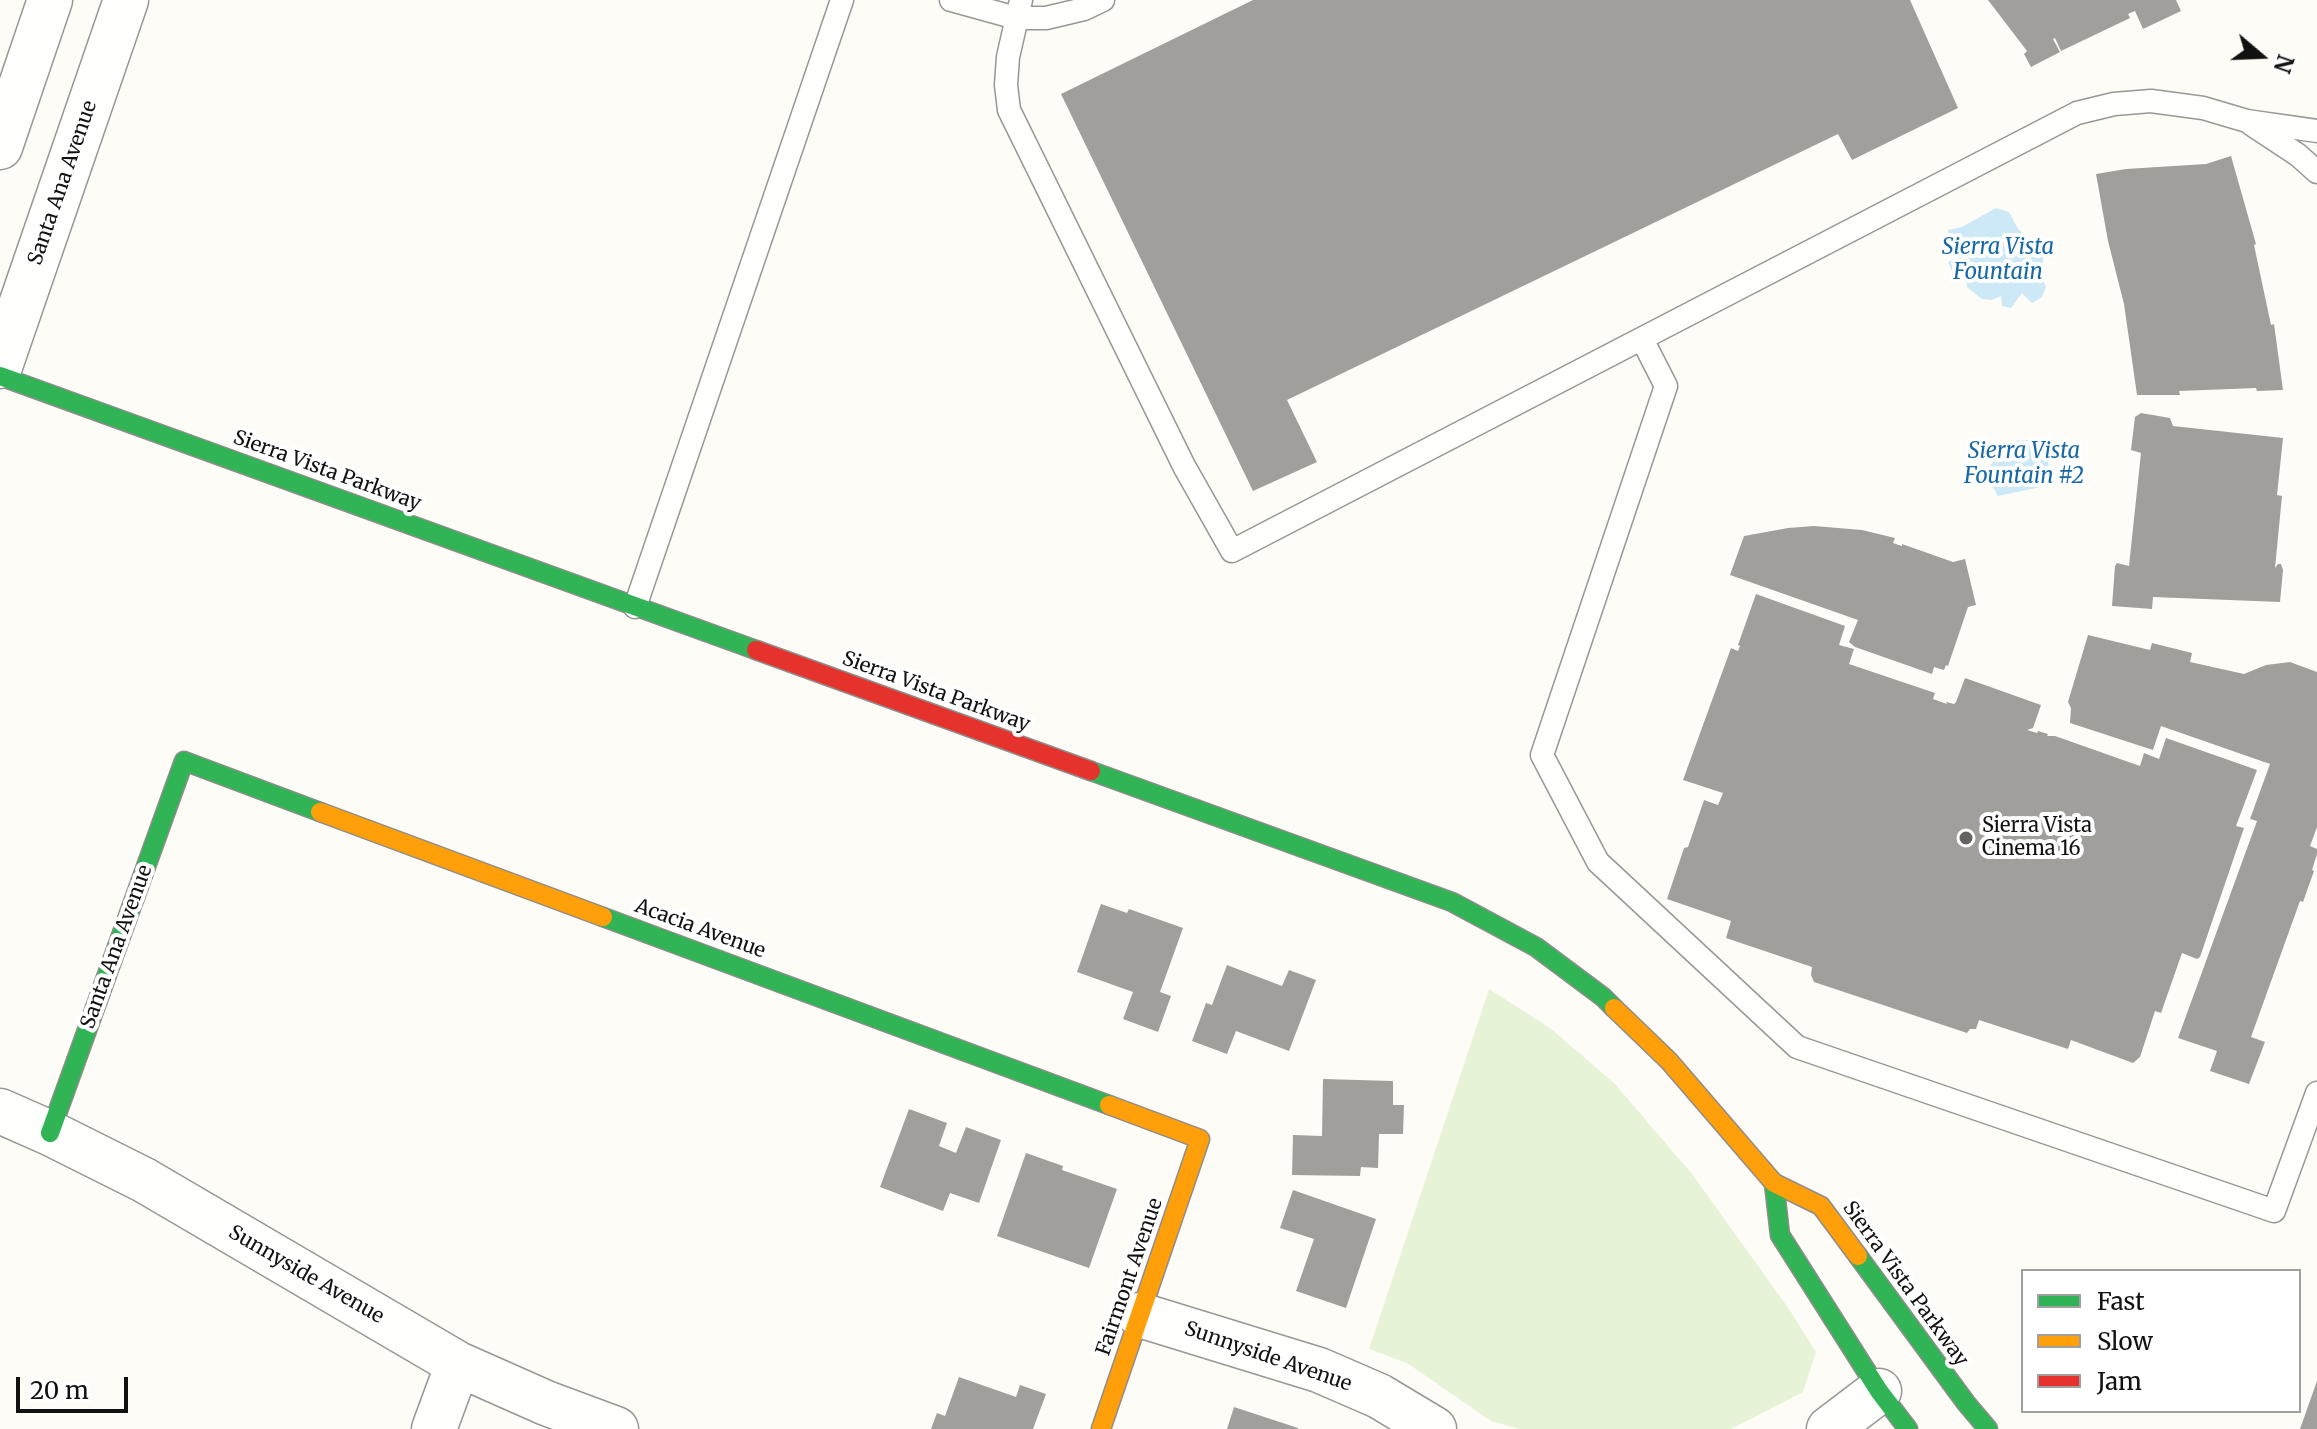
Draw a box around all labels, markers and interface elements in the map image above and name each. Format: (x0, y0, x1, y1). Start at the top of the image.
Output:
north arrow (2221, 16, 2301, 96)
text: N (2268, 51, 2300, 77)
street label: Santa Ana Avenue (24, 98, 102, 268)
water label: Sierra Vista Fountain (1942, 235, 2054, 286)
street label: Sierra Vista Parkway (230, 426, 424, 516)
water label: Sierra Vista Fountain #2 (1964, 439, 2084, 490)
street label: Sierra Vista Parkway (839, 647, 1033, 737)
place label: Sierra Vista Cinema 16 (1982, 814, 2092, 861)
marker: Sierra Vista Cinema 16 (1957, 829, 1975, 847)
street label: Santa Ana Avenue (76, 862, 158, 1032)
street label: Acacia Avenue (632, 894, 768, 964)
street label: Fairmont Avenue (1092, 1195, 1168, 1359)
street label: Sierra Vista Parkway (1837, 1197, 1973, 1371)
street label: Sunnyside Avenue (224, 1221, 388, 1329)
legend (2021, 1269, 2301, 1413)
text: Fast (2097, 1286, 2145, 1317)
street label: Sunnyside Avenue (1181, 1317, 1355, 1397)
text: Slow (2097, 1326, 2153, 1357)
scale bar (20, 1361, 132, 1411)
text: Jam (2097, 1366, 2142, 1397)
text: 20 m (30, 1375, 89, 1406)

